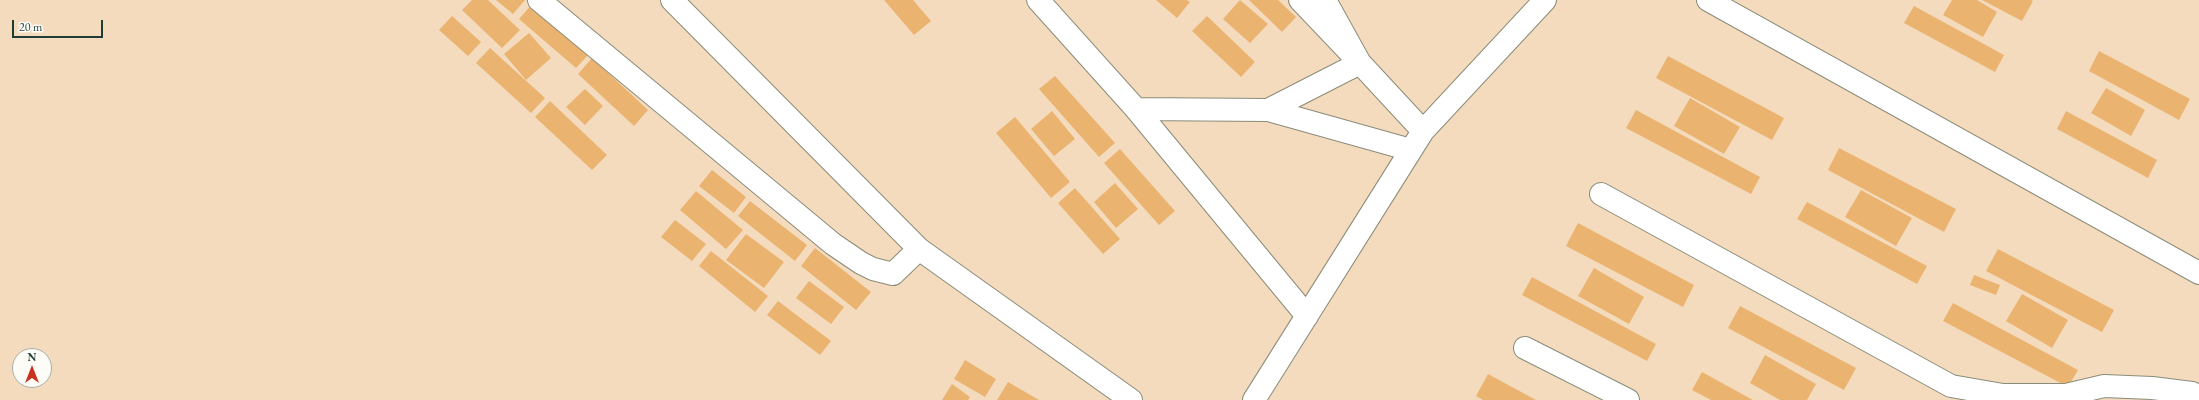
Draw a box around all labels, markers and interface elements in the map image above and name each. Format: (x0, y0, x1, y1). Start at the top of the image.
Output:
scale bar (14, 12, 105, 38)
text: 20 m (19, 19, 42, 35)
north arrow (12, 348, 52, 388)
text: N (28, 350, 36, 364)

